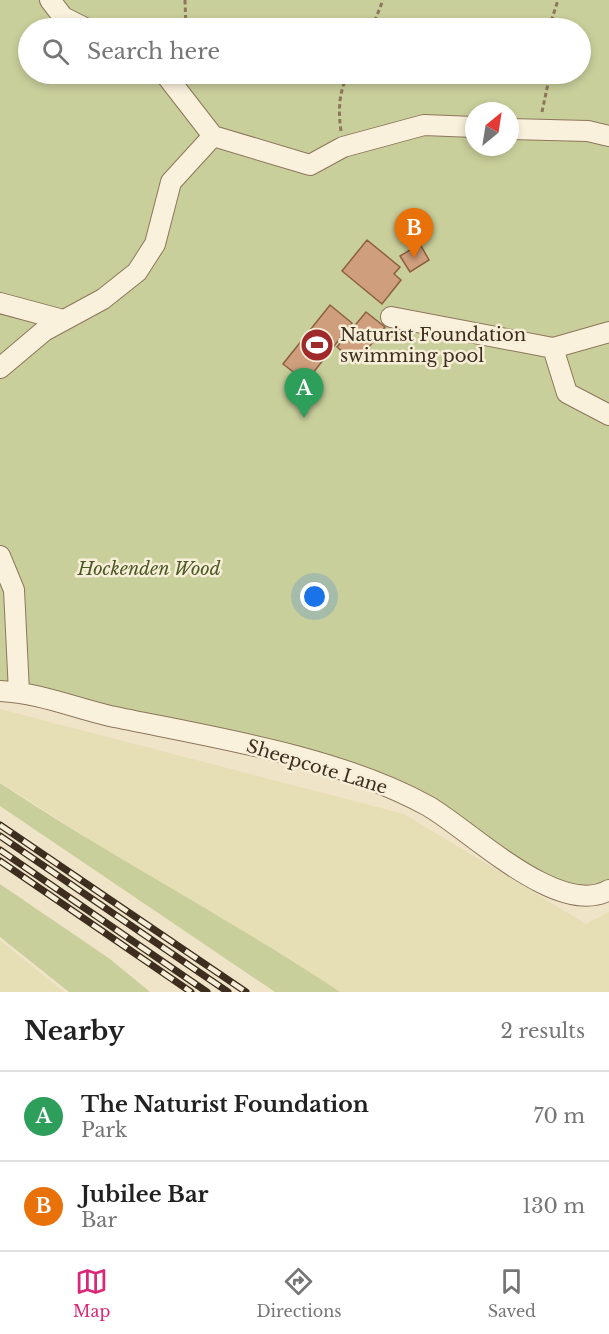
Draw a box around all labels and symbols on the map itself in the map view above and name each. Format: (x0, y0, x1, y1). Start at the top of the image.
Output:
north arrow (465, 102, 519, 156)
pin: B (394, 208, 434, 258)
place label: Naturist Foundation swimming pool (340, 324, 526, 367)
sports icon: Naturist Foundation swimming pool (299, 327, 335, 363)
pin: A (284, 368, 324, 418)
park label: Hockenden Wood (77, 558, 221, 580)
your location (300, 582, 329, 611)
street label: Sheepcote Lane (244, 735, 390, 799)

